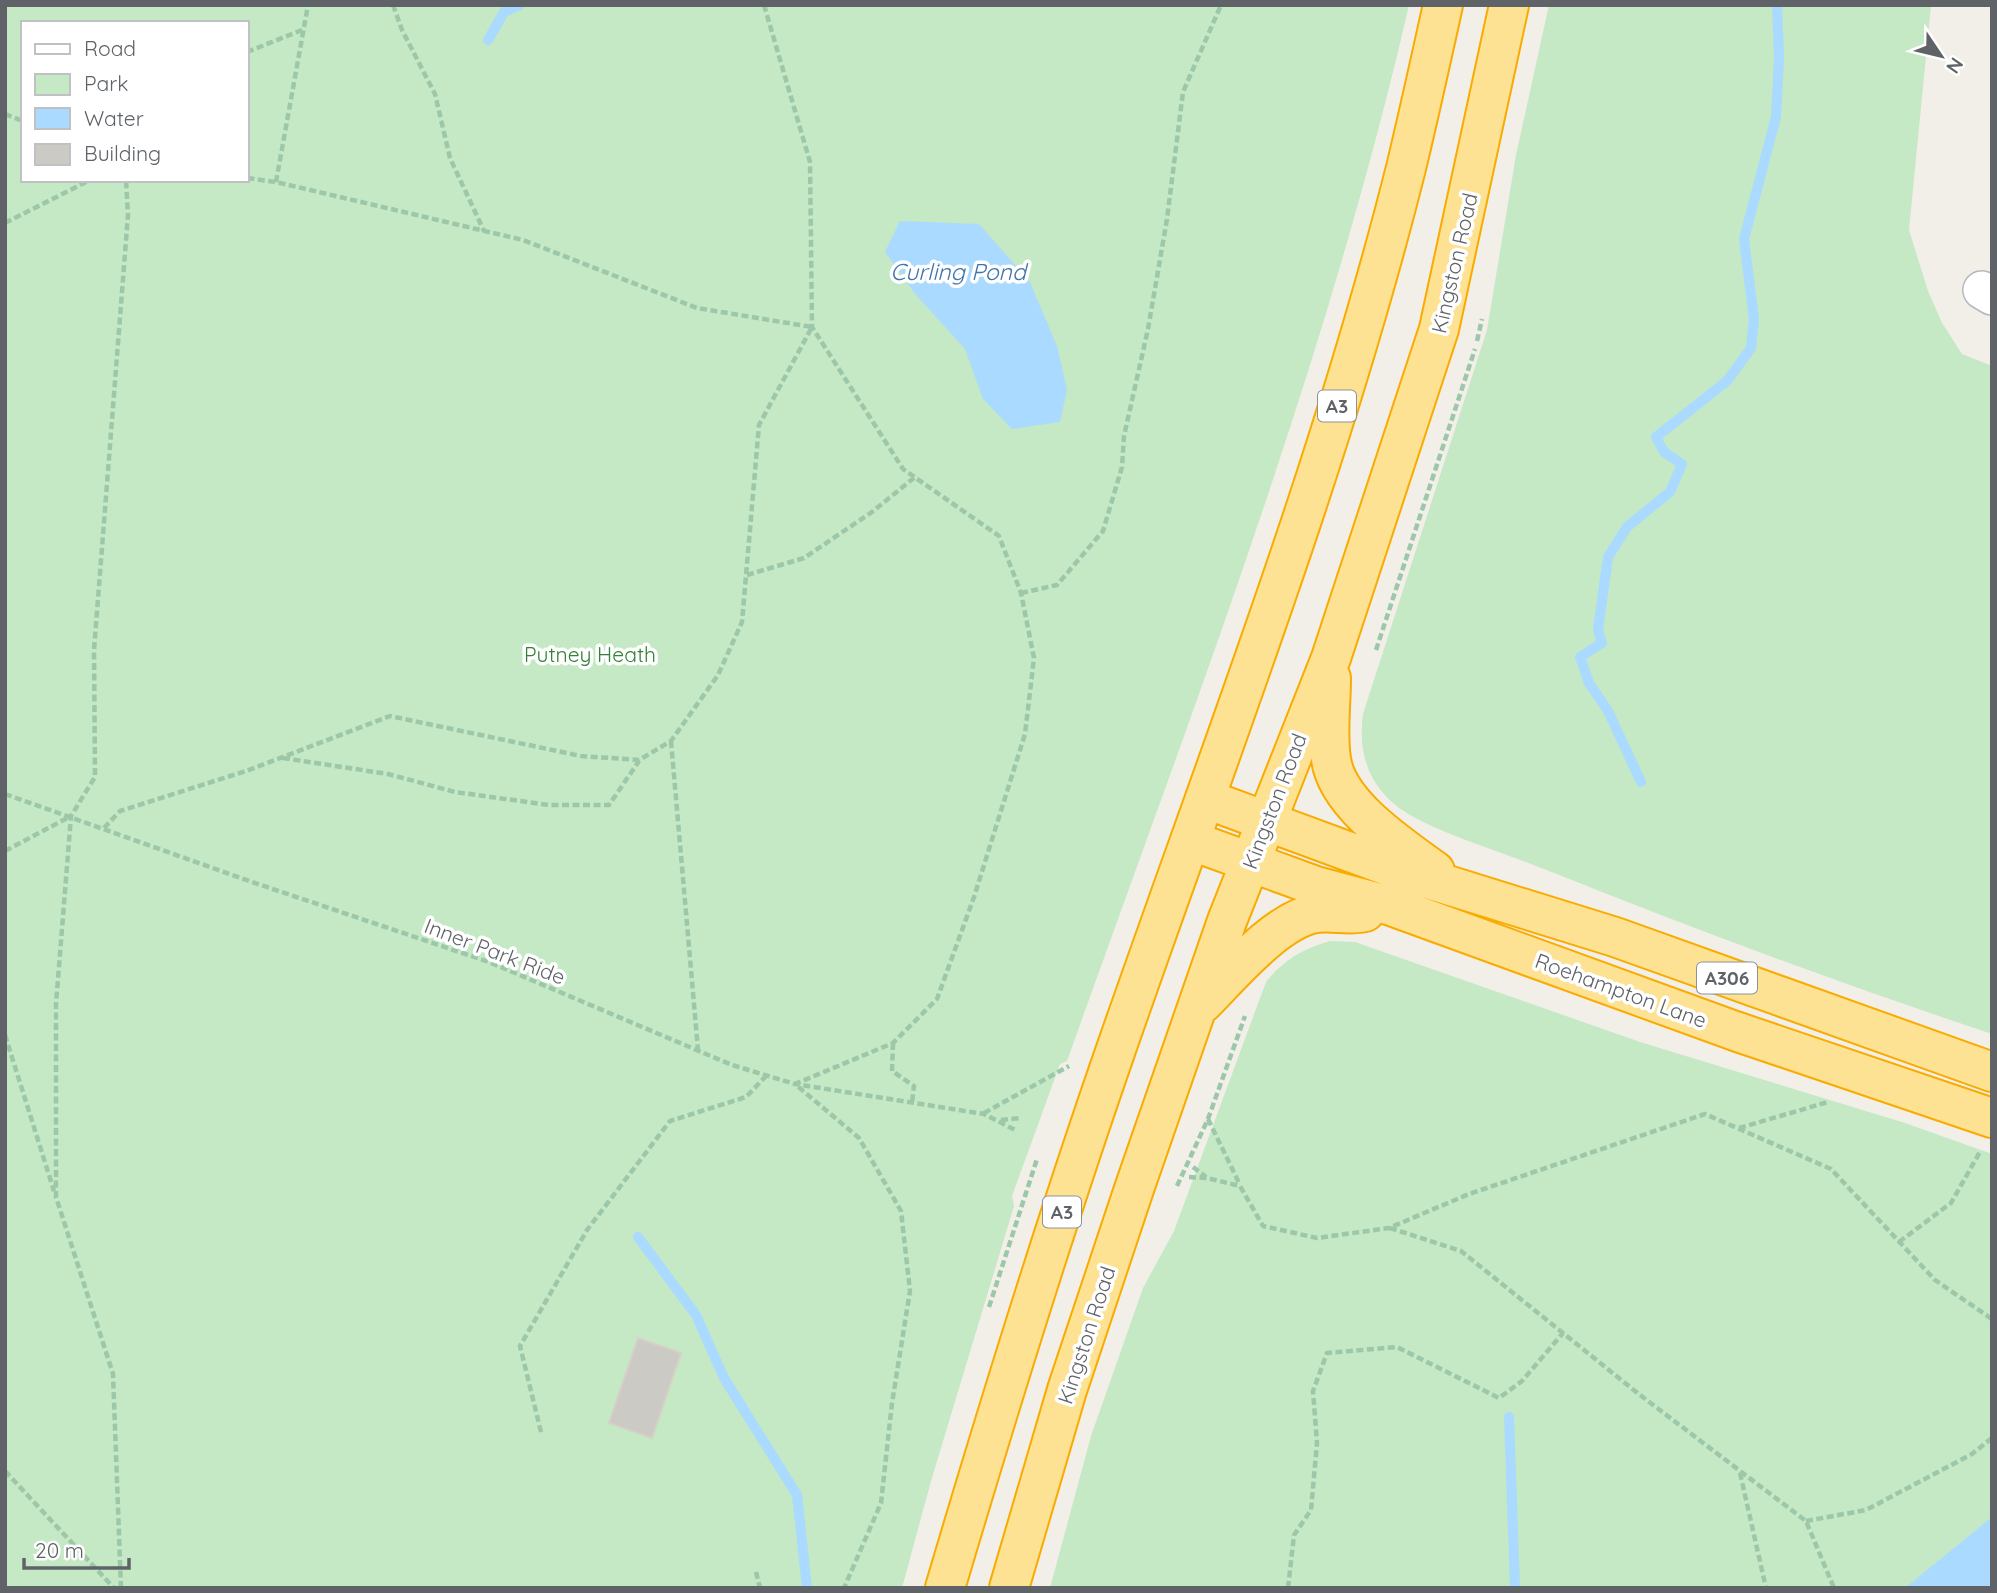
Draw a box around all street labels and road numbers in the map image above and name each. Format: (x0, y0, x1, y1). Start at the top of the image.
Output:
street label: Kingston Road (1425, 190, 1483, 336)
road number: A3 (1318, 390, 1356, 422)
street label: Kingston Road (1236, 729, 1312, 873)
street label: Inner Park Ride (421, 912, 569, 990)
street label: Roehampton Lane (1532, 947, 1710, 1033)
road number: A306 (1697, 962, 1757, 994)
road number: A3 (1043, 1196, 1081, 1228)
street label: Kingston Road (1052, 1263, 1120, 1407)

